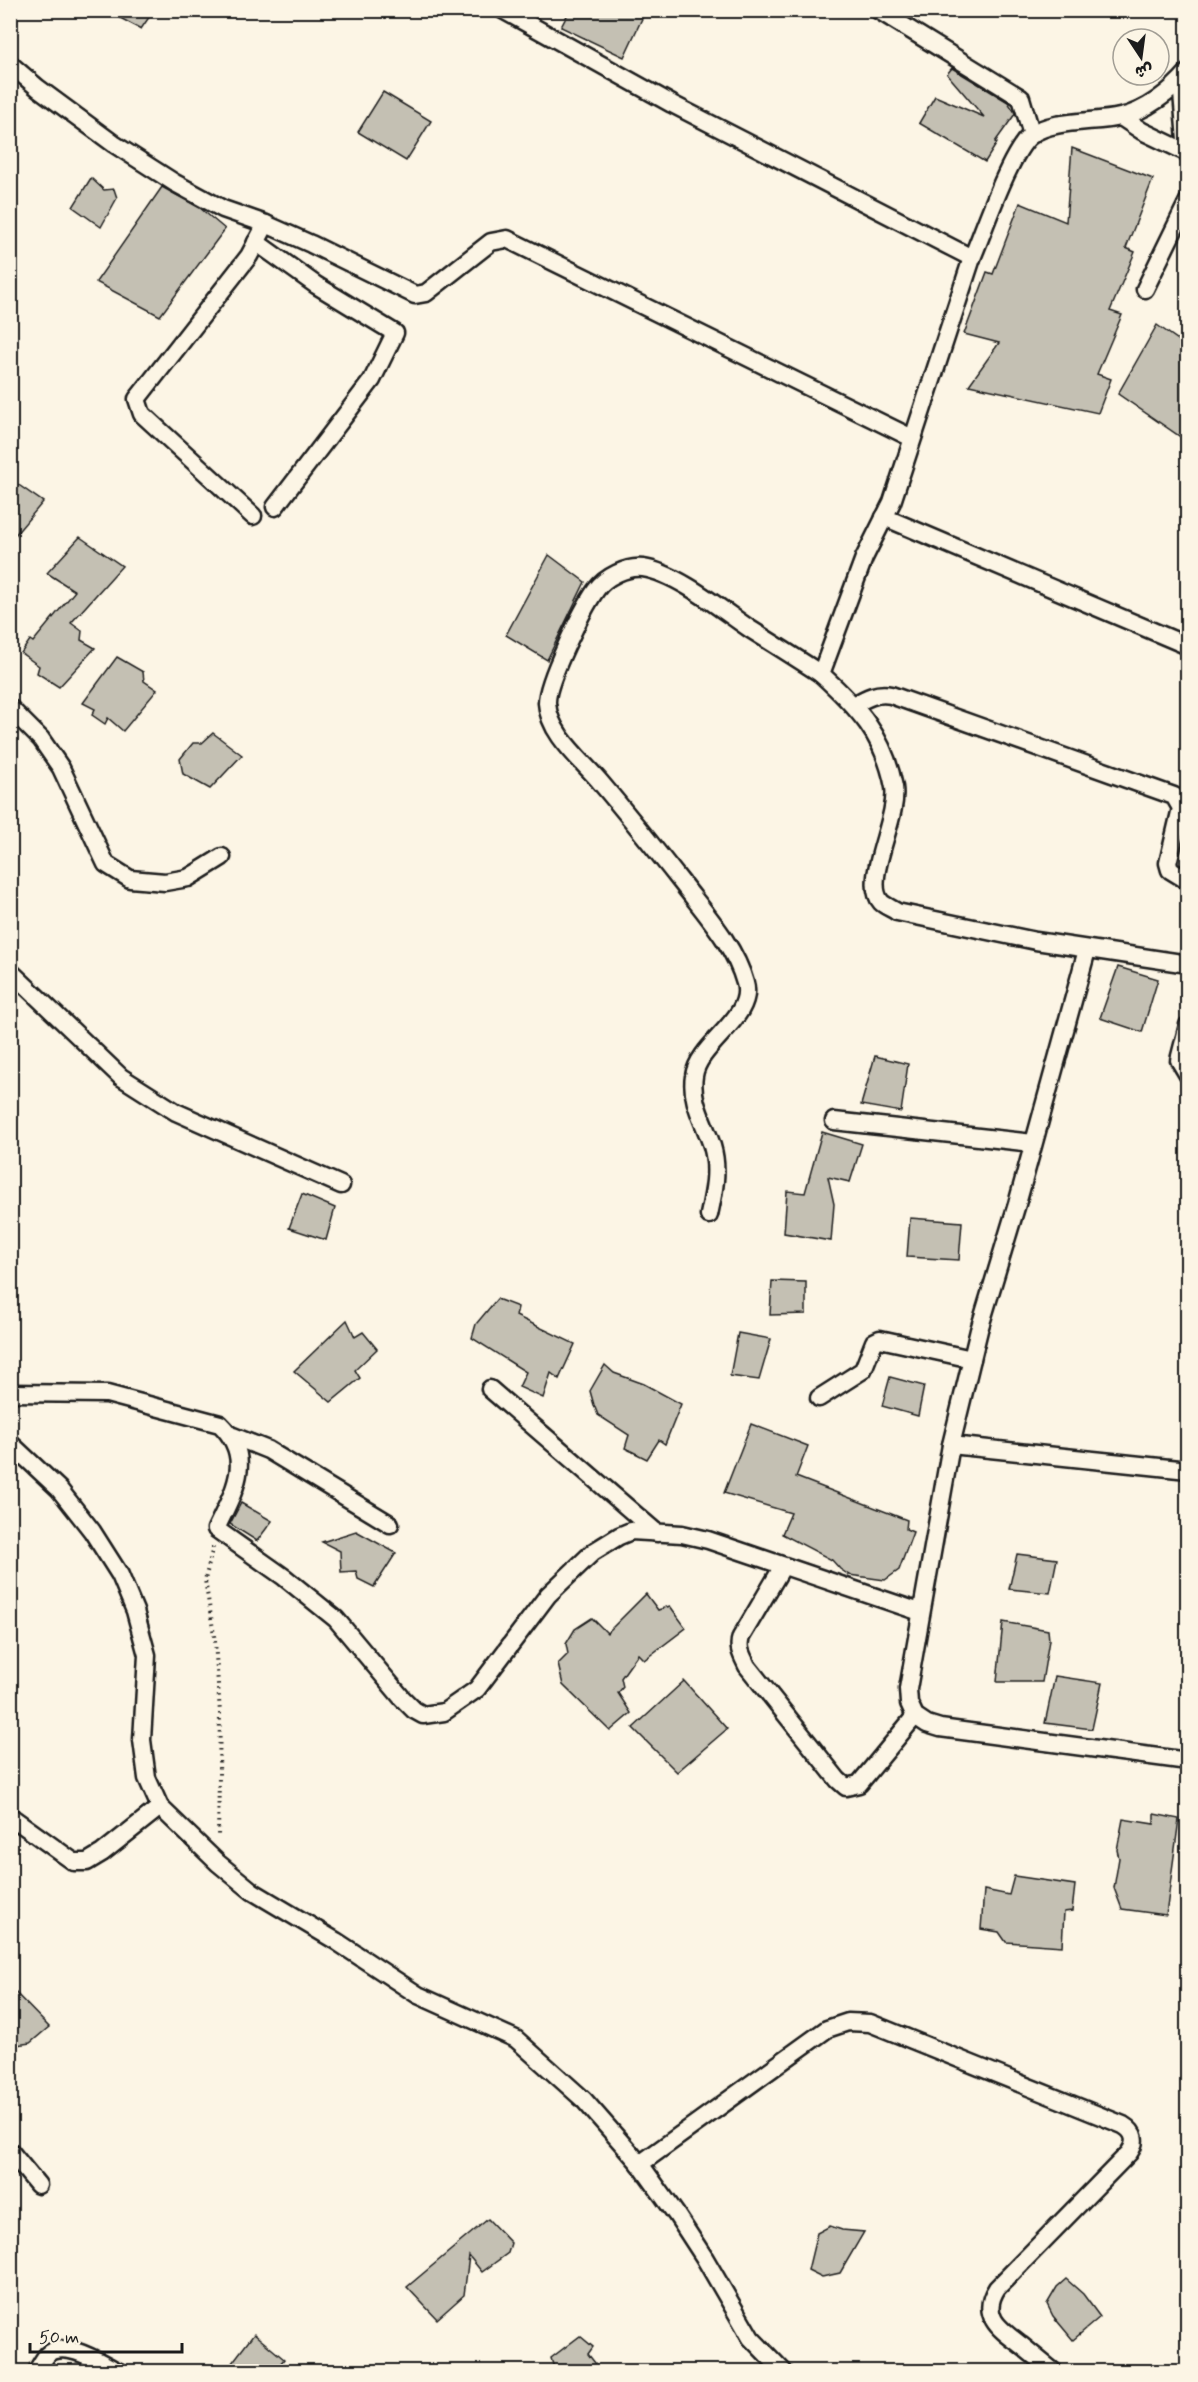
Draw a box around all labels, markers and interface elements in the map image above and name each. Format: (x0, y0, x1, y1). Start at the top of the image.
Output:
north arrow (1111, 27, 1171, 87)
text: ش (1133, 58, 1155, 82)
scale bar (30, 2316, 182, 2354)
text: 50 m (39, 2326, 79, 2350)

